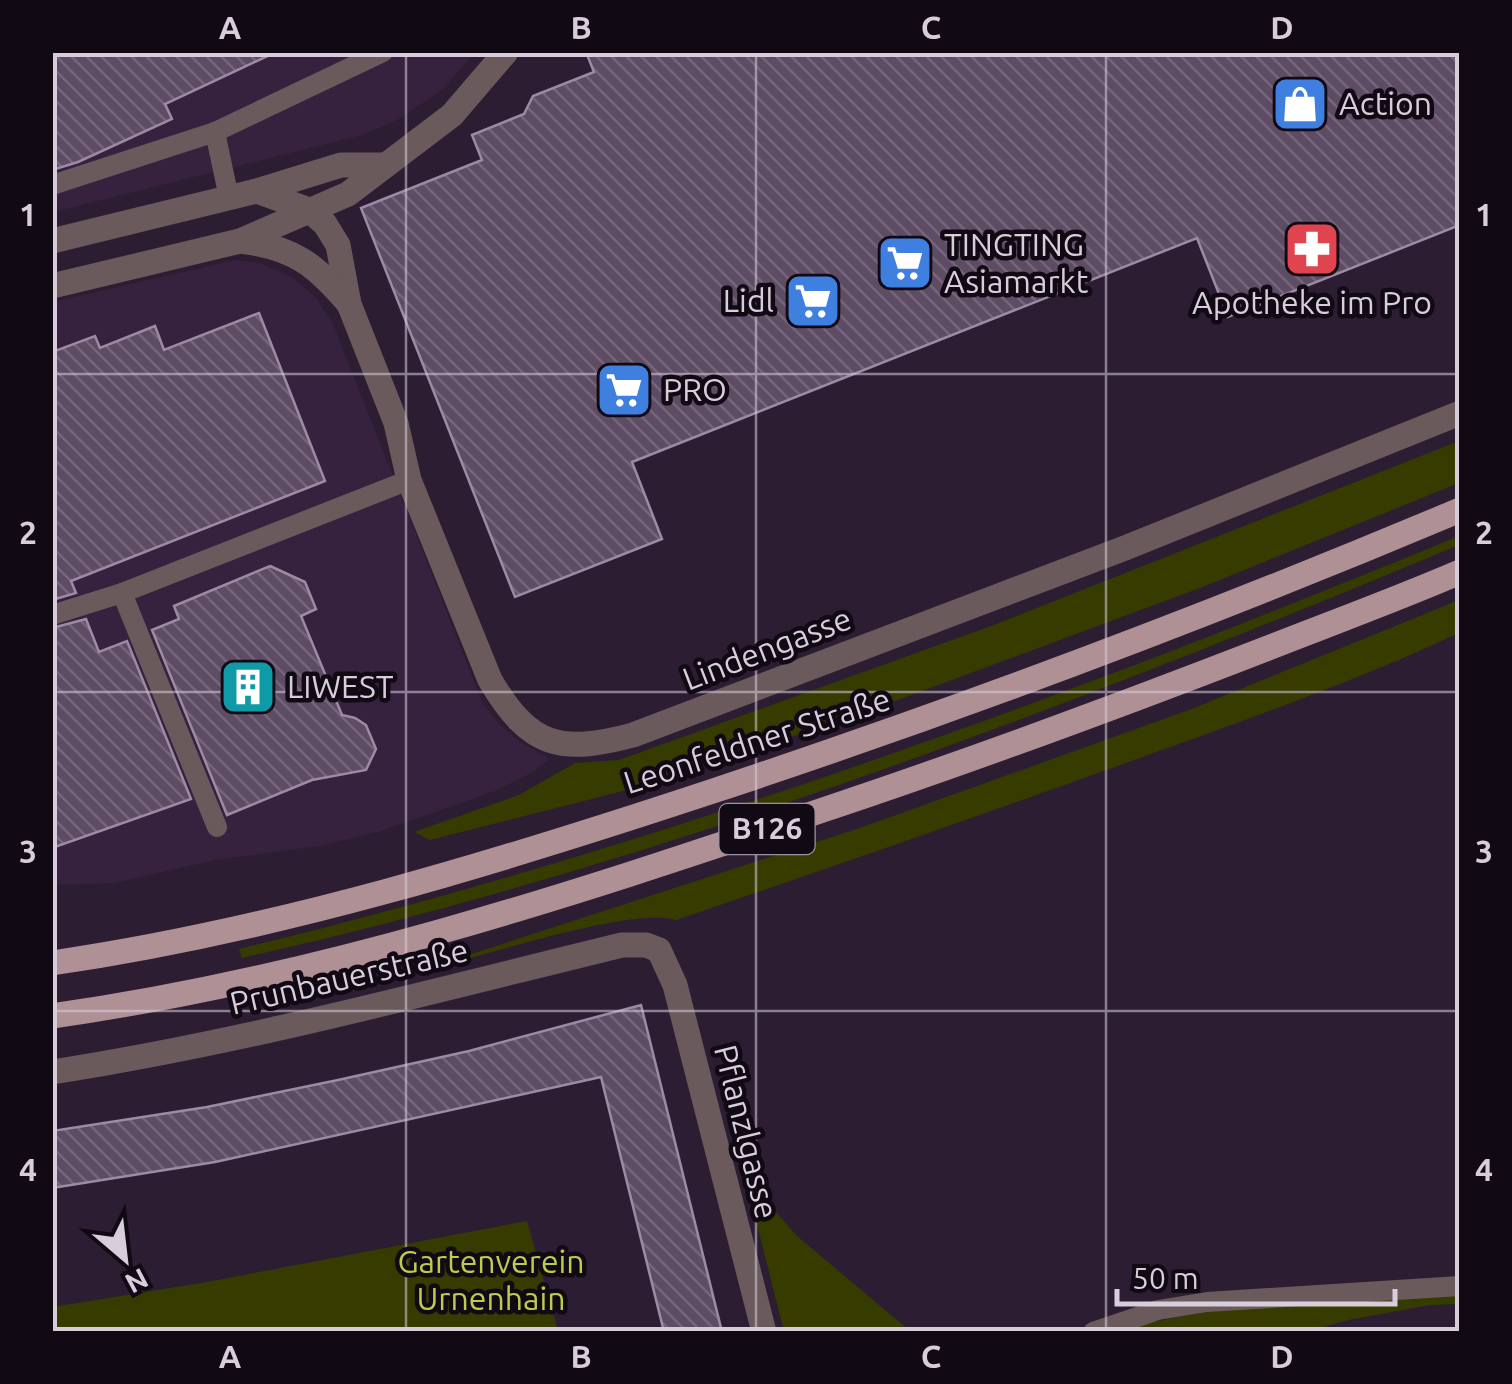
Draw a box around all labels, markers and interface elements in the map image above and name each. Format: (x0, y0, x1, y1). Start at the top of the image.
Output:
text: A (219, 9, 242, 45)
text: B (570, 9, 592, 45)
text: C (921, 9, 941, 45)
text: D (1270, 9, 1294, 45)
shop icon: Action (1270, 74, 1330, 134)
place label: Action (1339, 85, 1432, 121)
text: 1 (19, 196, 37, 232)
text: 1 (1475, 196, 1493, 232)
pharmacy icon: Apotheke im Pro (1282, 219, 1342, 279)
place label: TINGTING Asiamarkt (944, 226, 1089, 299)
supermarket icon: TINGTING Asiamarkt (875, 233, 935, 293)
supermarket icon: Lidl (783, 271, 843, 331)
place label: Lidl (723, 282, 774, 318)
place label: Apotheke im Pro (1192, 284, 1432, 320)
supermarket icon: PRO (594, 360, 654, 420)
place label: PRO (663, 371, 727, 407)
text: 2 (19, 514, 37, 550)
text: 2 (1475, 514, 1493, 550)
street label: Lindengasse (677, 599, 856, 697)
building icon: LIWEST (218, 657, 278, 717)
place label: LIWEST (287, 668, 394, 704)
street label: Leonfeldner Straße (619, 680, 895, 800)
road number: B126 (720, 804, 814, 854)
text: 3 (19, 833, 37, 869)
text: 3 (1475, 833, 1493, 869)
street label: Prunbauerstraße (226, 931, 471, 1021)
street label: Pflanzlgasse (708, 1041, 786, 1222)
text: 4 (19, 1151, 37, 1187)
text: 4 (1475, 1151, 1493, 1187)
north arrow (75, 1209, 175, 1309)
park label: Gartenverein Urnenhain (397, 1243, 585, 1316)
scale bar (1117, 1244, 1394, 1306)
text: 50 m (1132, 1261, 1199, 1295)
text: N (120, 1263, 153, 1300)
text: A (219, 1338, 242, 1374)
text: B (570, 1338, 592, 1374)
text: C (921, 1338, 941, 1374)
text: D (1270, 1338, 1294, 1374)

